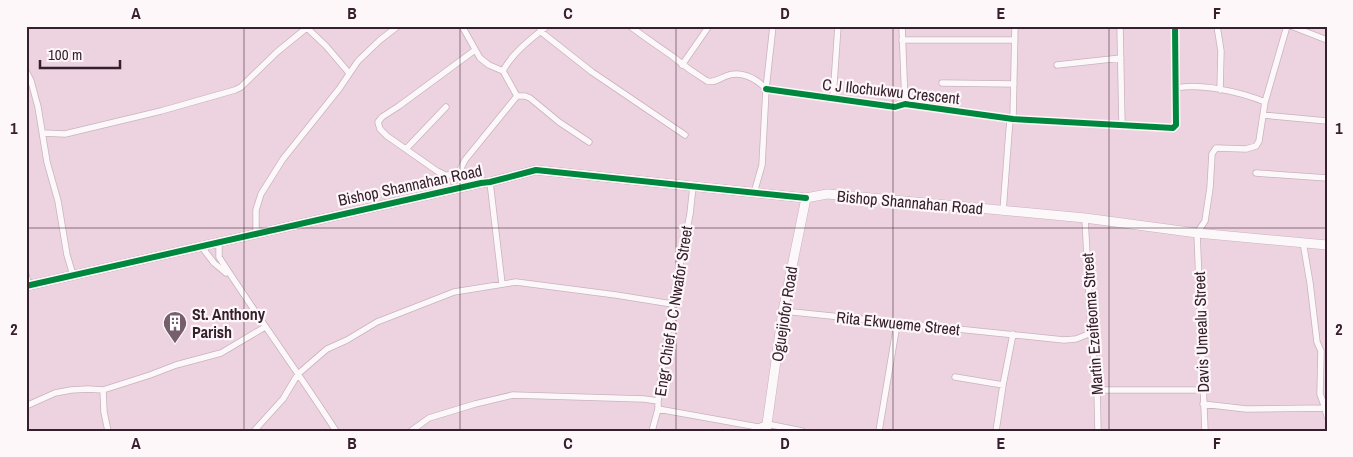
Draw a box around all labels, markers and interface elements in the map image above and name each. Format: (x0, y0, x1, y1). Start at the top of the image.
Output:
text: A (131, 2, 141, 24)
text: B (347, 2, 357, 24)
text: C (563, 2, 573, 24)
text: D (780, 2, 790, 24)
text: E (997, 2, 1006, 24)
text: F (1213, 2, 1221, 24)
scale bar (40, 38, 120, 70)
text: 100 m (48, 44, 82, 65)
street label: C J Ilochukwu Crescent (821, 73, 961, 109)
text: 1 (10, 117, 18, 139)
text: 1 (1335, 117, 1343, 139)
street label: Bishop Shannahan Road (336, 159, 484, 211)
street label: Bishop Shannahan Road (836, 185, 984, 219)
street label: Engr Chief B C Nwafor Street (649, 224, 697, 398)
street label: Martin Ezeifeoma Street (1076, 252, 1108, 396)
street label: Oguejiofor Road (766, 265, 802, 363)
street label: Davis Umealu Street (1188, 271, 1214, 393)
place label: St. Anthony Parish (192, 303, 266, 343)
street label: Rita Ekwueme Street (835, 306, 961, 340)
building icon: St. Anthony Parish (162, 310, 188, 344)
text: 2 (10, 318, 18, 340)
text: 2 (1335, 318, 1343, 340)
text: A (131, 432, 141, 454)
text: B (347, 432, 357, 454)
text: C (563, 432, 573, 454)
text: D (780, 432, 790, 454)
text: E (997, 432, 1006, 454)
text: F (1213, 432, 1221, 454)

